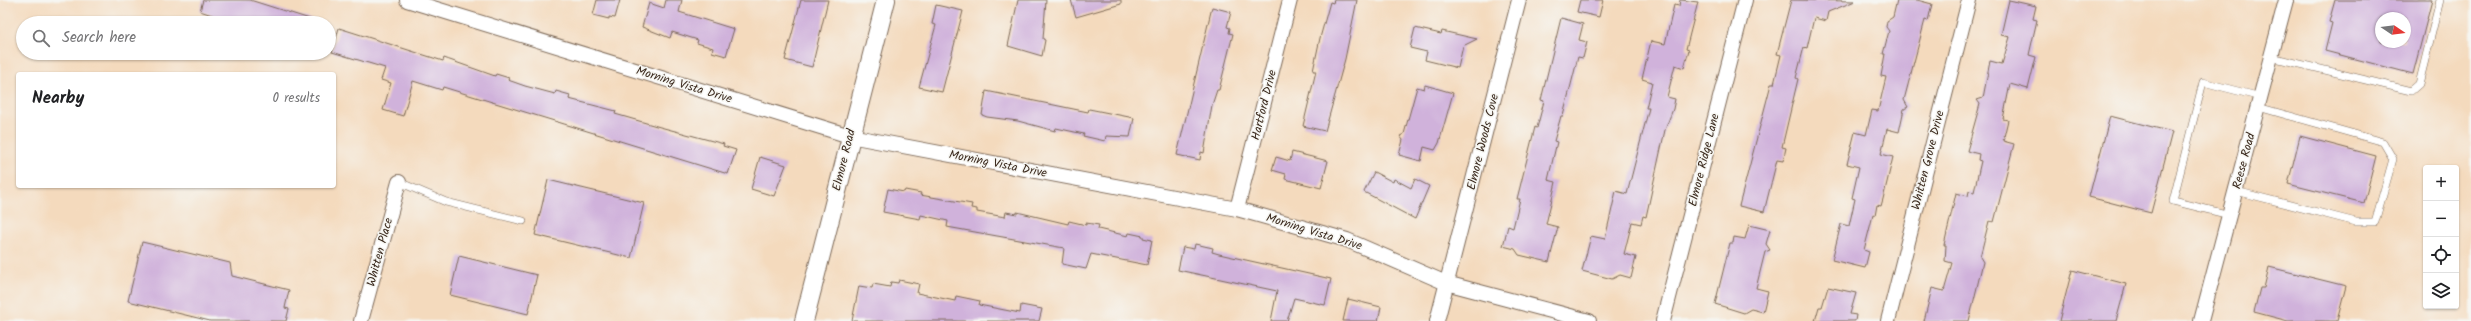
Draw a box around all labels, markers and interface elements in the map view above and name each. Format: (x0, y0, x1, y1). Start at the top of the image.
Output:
north arrow (2375, 12, 2411, 48)
search box (16, 16, 336, 60)
text: Search here (62, 26, 136, 50)
icon: search (30, 27, 52, 49)
street label: Morning Vista Drive (634, 61, 735, 109)
street label: Hartford Drive (1246, 67, 1282, 142)
text: Nearby (32, 85, 84, 112)
text: 0 results (273, 88, 320, 109)
street label: Elmore Woods Cove (1462, 91, 1504, 192)
street label: Whitten Grove Drive (1906, 108, 1950, 212)
street label: Elmore Ridge Lane (1683, 111, 1725, 208)
street label: Elmore Road (827, 126, 861, 193)
street label: Reese Road (2227, 130, 2261, 191)
street label: Morning Vista Drive (947, 145, 1049, 183)
map controls (2423, 165, 2459, 309)
button: + (2423, 165, 2459, 201)
button: − (2423, 201, 2459, 237)
street label: Morning Vista Drive (1264, 208, 1365, 256)
street label: Whitten Place (362, 215, 398, 288)
button: locate (2423, 237, 2459, 273)
button: layers (2423, 273, 2459, 309)

